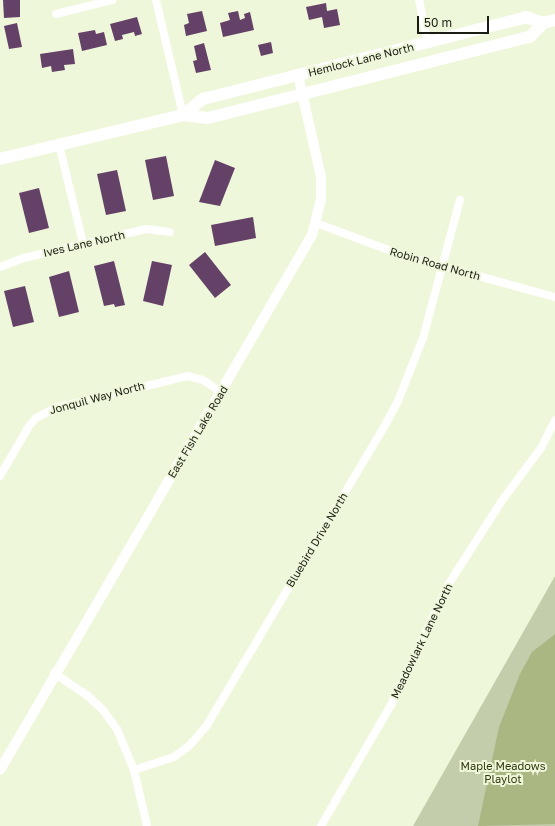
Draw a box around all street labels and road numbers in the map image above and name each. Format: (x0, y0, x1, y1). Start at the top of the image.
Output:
street label: Hemlock Lane North (307, 40, 415, 80)
street label: Ives Lane North (42, 228, 126, 260)
street label: Robin Road North (388, 245, 482, 283)
street label: Jonquil Way North (48, 379, 146, 417)
street label: East Fish Lake Road (165, 383, 231, 481)
street label: Bluebird Drive North (284, 490, 350, 590)
street label: Meadowlark Lane North (388, 581, 456, 701)

